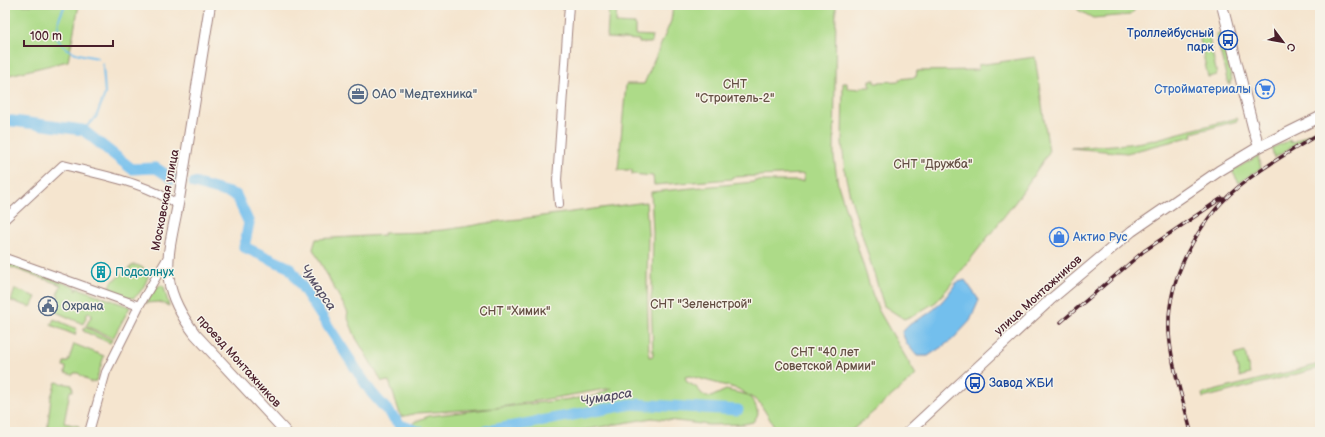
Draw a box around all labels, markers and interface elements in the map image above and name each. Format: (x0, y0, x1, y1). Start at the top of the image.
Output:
scale bar (24, 22, 113, 48)
north arrow (1263, 22, 1303, 62)
place label: Троллейбусный парк (1127, 26, 1215, 55)
text: 100 m (30, 29, 62, 44)
bus stop icon: Троллейбусный парк (1217, 29, 1239, 51)
text: С (1283, 40, 1299, 54)
park label: СНТ "Строитель-2" (696, 77, 774, 106)
supermarket icon: Стройматериалы (1254, 78, 1276, 100)
place label: Стройматериалы (1154, 82, 1251, 97)
office icon: ОАО "Медтехника" (347, 83, 369, 105)
place label: ОАО "Медтехника" (372, 87, 477, 102)
street label: Московская улица (148, 148, 183, 252)
park label: СНТ "Дружба" (893, 157, 973, 172)
shop icon: Актио Рус (1048, 226, 1070, 248)
place label: Актио Рус (1072, 230, 1128, 245)
street label: улица Монтажников (992, 252, 1086, 339)
building icon: Подсолнух (90, 261, 112, 283)
water label: Чумарса (297, 261, 340, 314)
place label: Подсолнух (115, 265, 174, 280)
public building icon: Охрана (37, 295, 59, 317)
park label: СНТ "Зеленстрой" (650, 297, 752, 312)
place label: Охрана (62, 299, 104, 314)
park label: СНТ "Химик" (479, 304, 551, 319)
street label: проезд Монтажников (193, 312, 285, 411)
park label: СНТ "40 лет Советской Армии" (775, 345, 875, 374)
bus stop icon: Завод ЖБИ (964, 372, 986, 394)
place label: Завод ЖБИ (989, 376, 1054, 391)
water label: Чумарса (579, 385, 634, 409)

